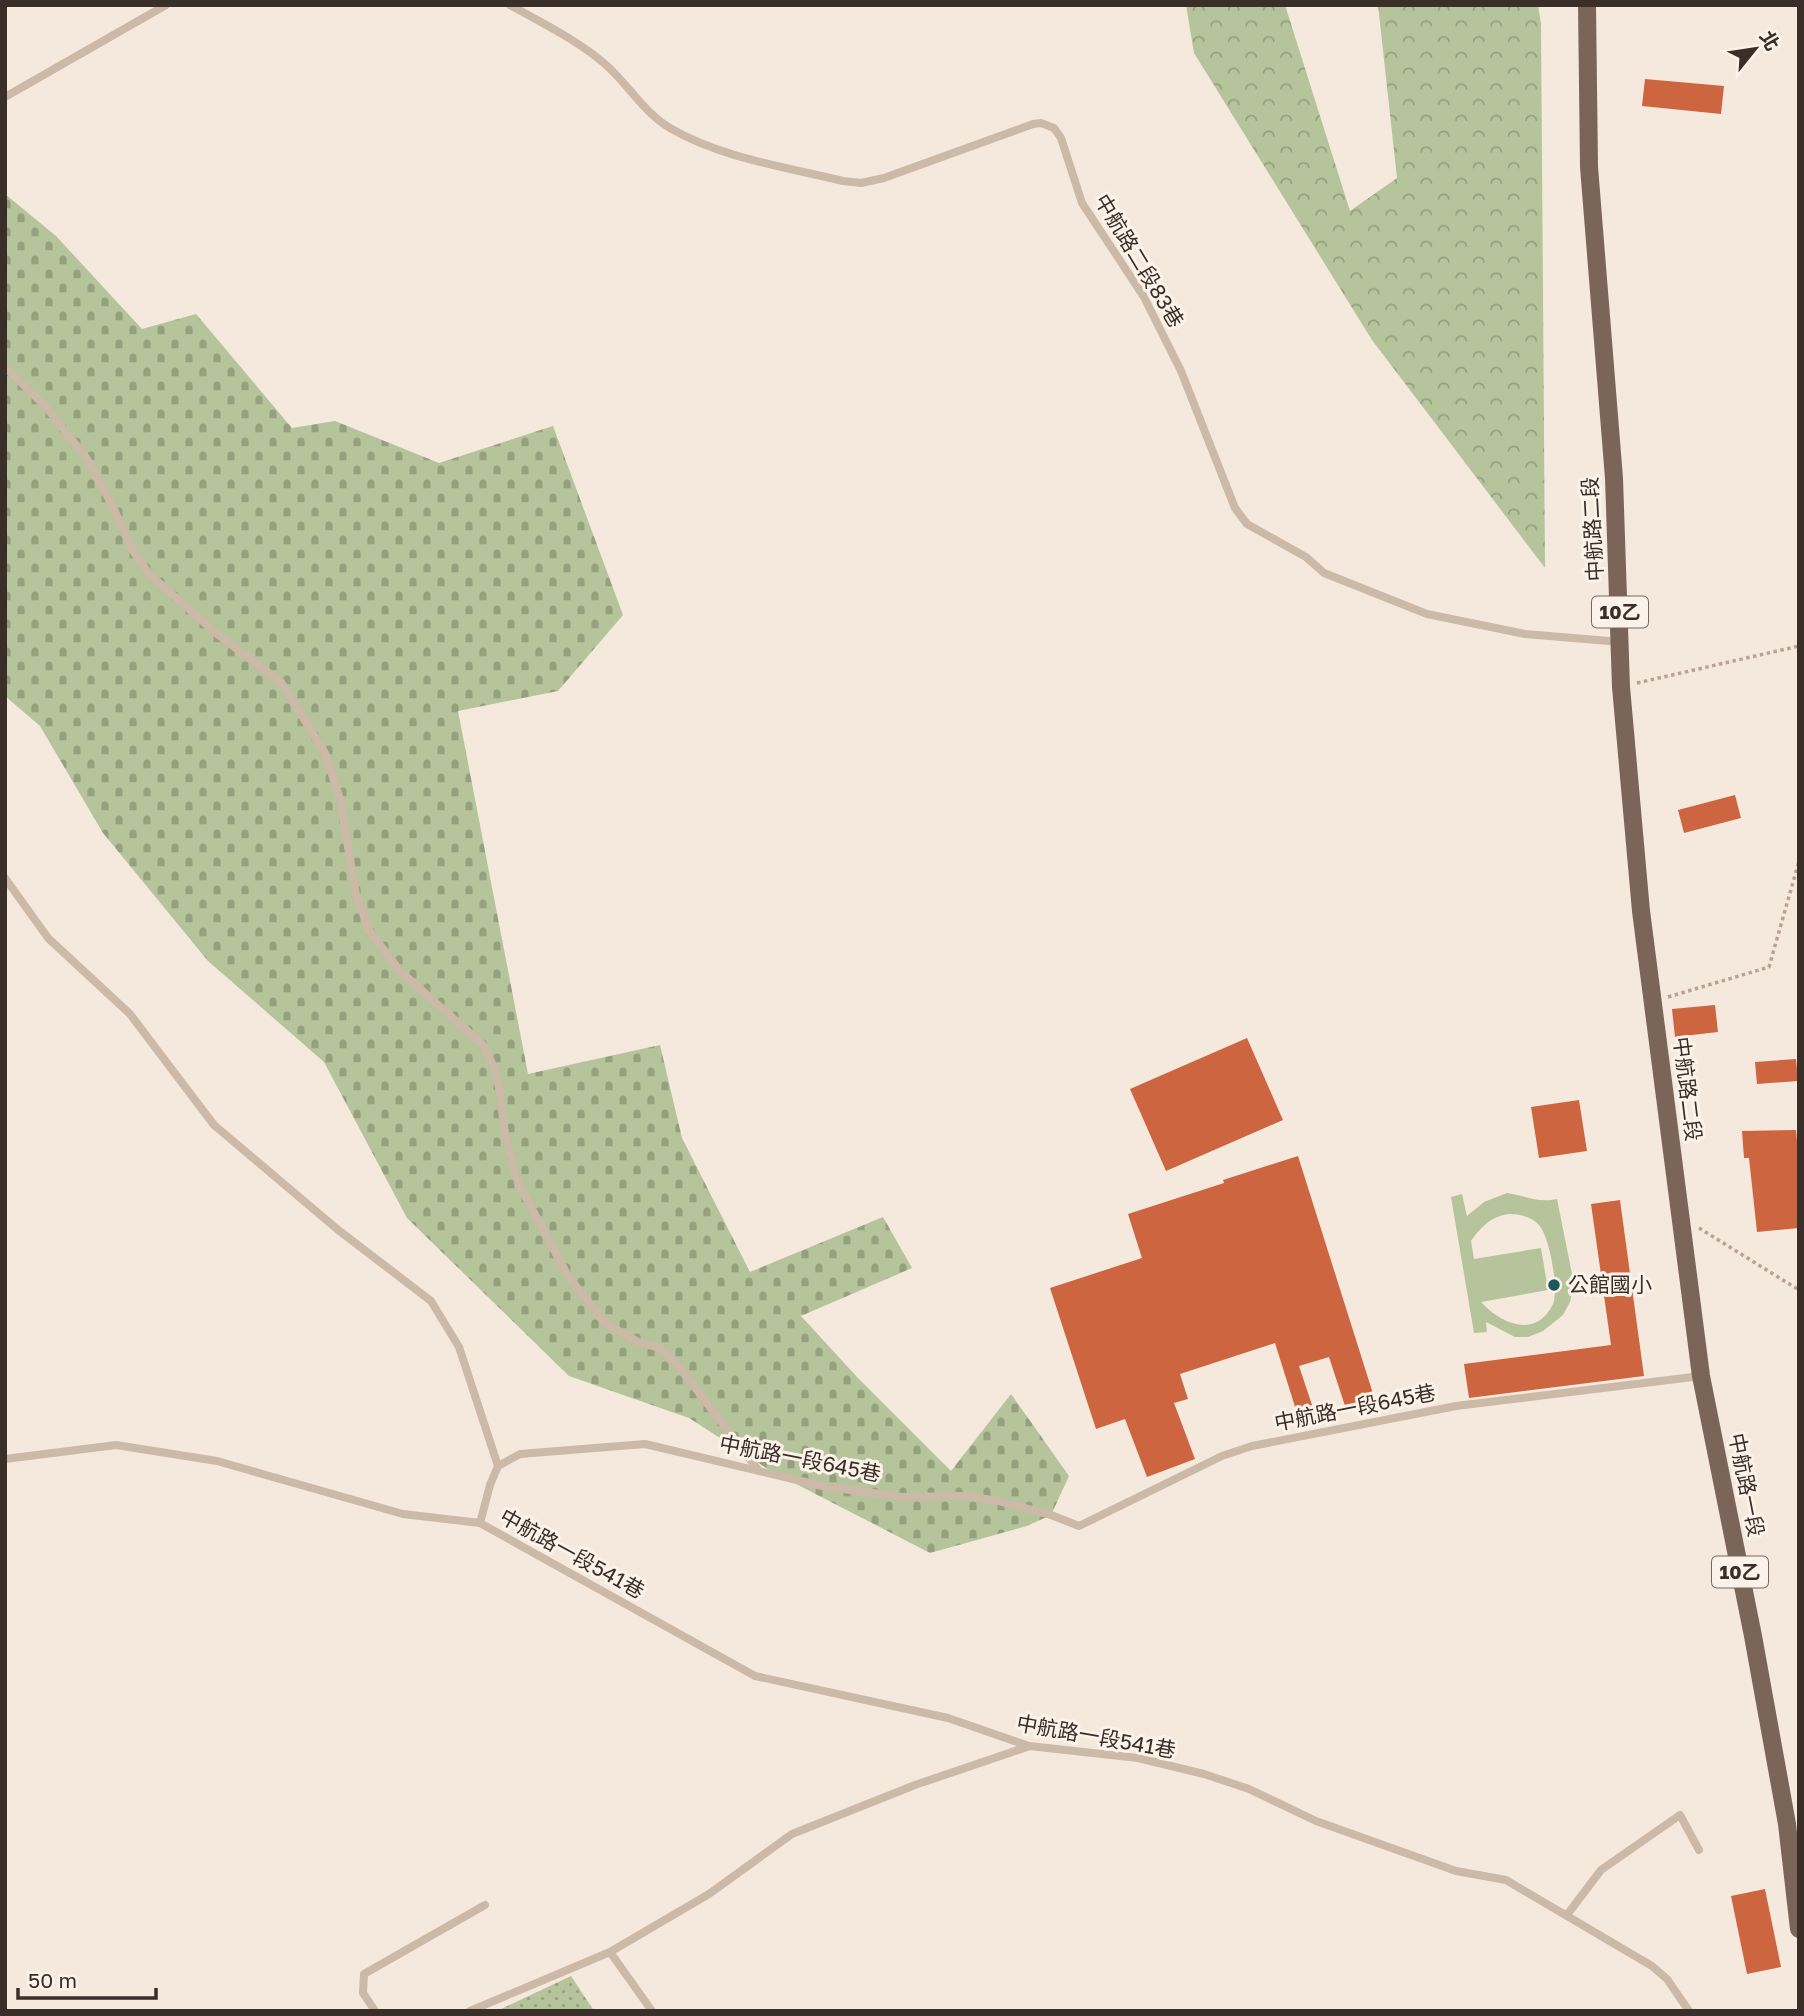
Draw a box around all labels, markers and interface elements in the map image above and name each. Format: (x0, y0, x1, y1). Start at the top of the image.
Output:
north arrow (1720, 14, 1790, 84)
text: 北 (1755, 26, 1785, 54)
street label: 中航路二段83巷 (1090, 189, 1190, 332)
street label: 中航路二段 (1576, 476, 1608, 582)
road number: 10乙 (1592, 596, 1648, 628)
street label: 中航路二段 (1669, 1035, 1707, 1143)
place label: 公館國小 (1568, 1271, 1652, 1297)
marker: 公館國小 (1546, 1277, 1562, 1293)
street label: 中航路一段645巷 (1272, 1379, 1438, 1435)
street label: 中航路一段645巷 (717, 1430, 883, 1486)
street label: 中航路一段 (1724, 1431, 1770, 1539)
street label: 中航路一段541巷 (496, 1503, 649, 1604)
road number: 10乙 (1712, 1556, 1768, 1588)
street label: 中航路一段541巷 (1015, 1709, 1178, 1763)
scale bar (18, 1956, 156, 2000)
text: 50 m (28, 1967, 77, 1993)

